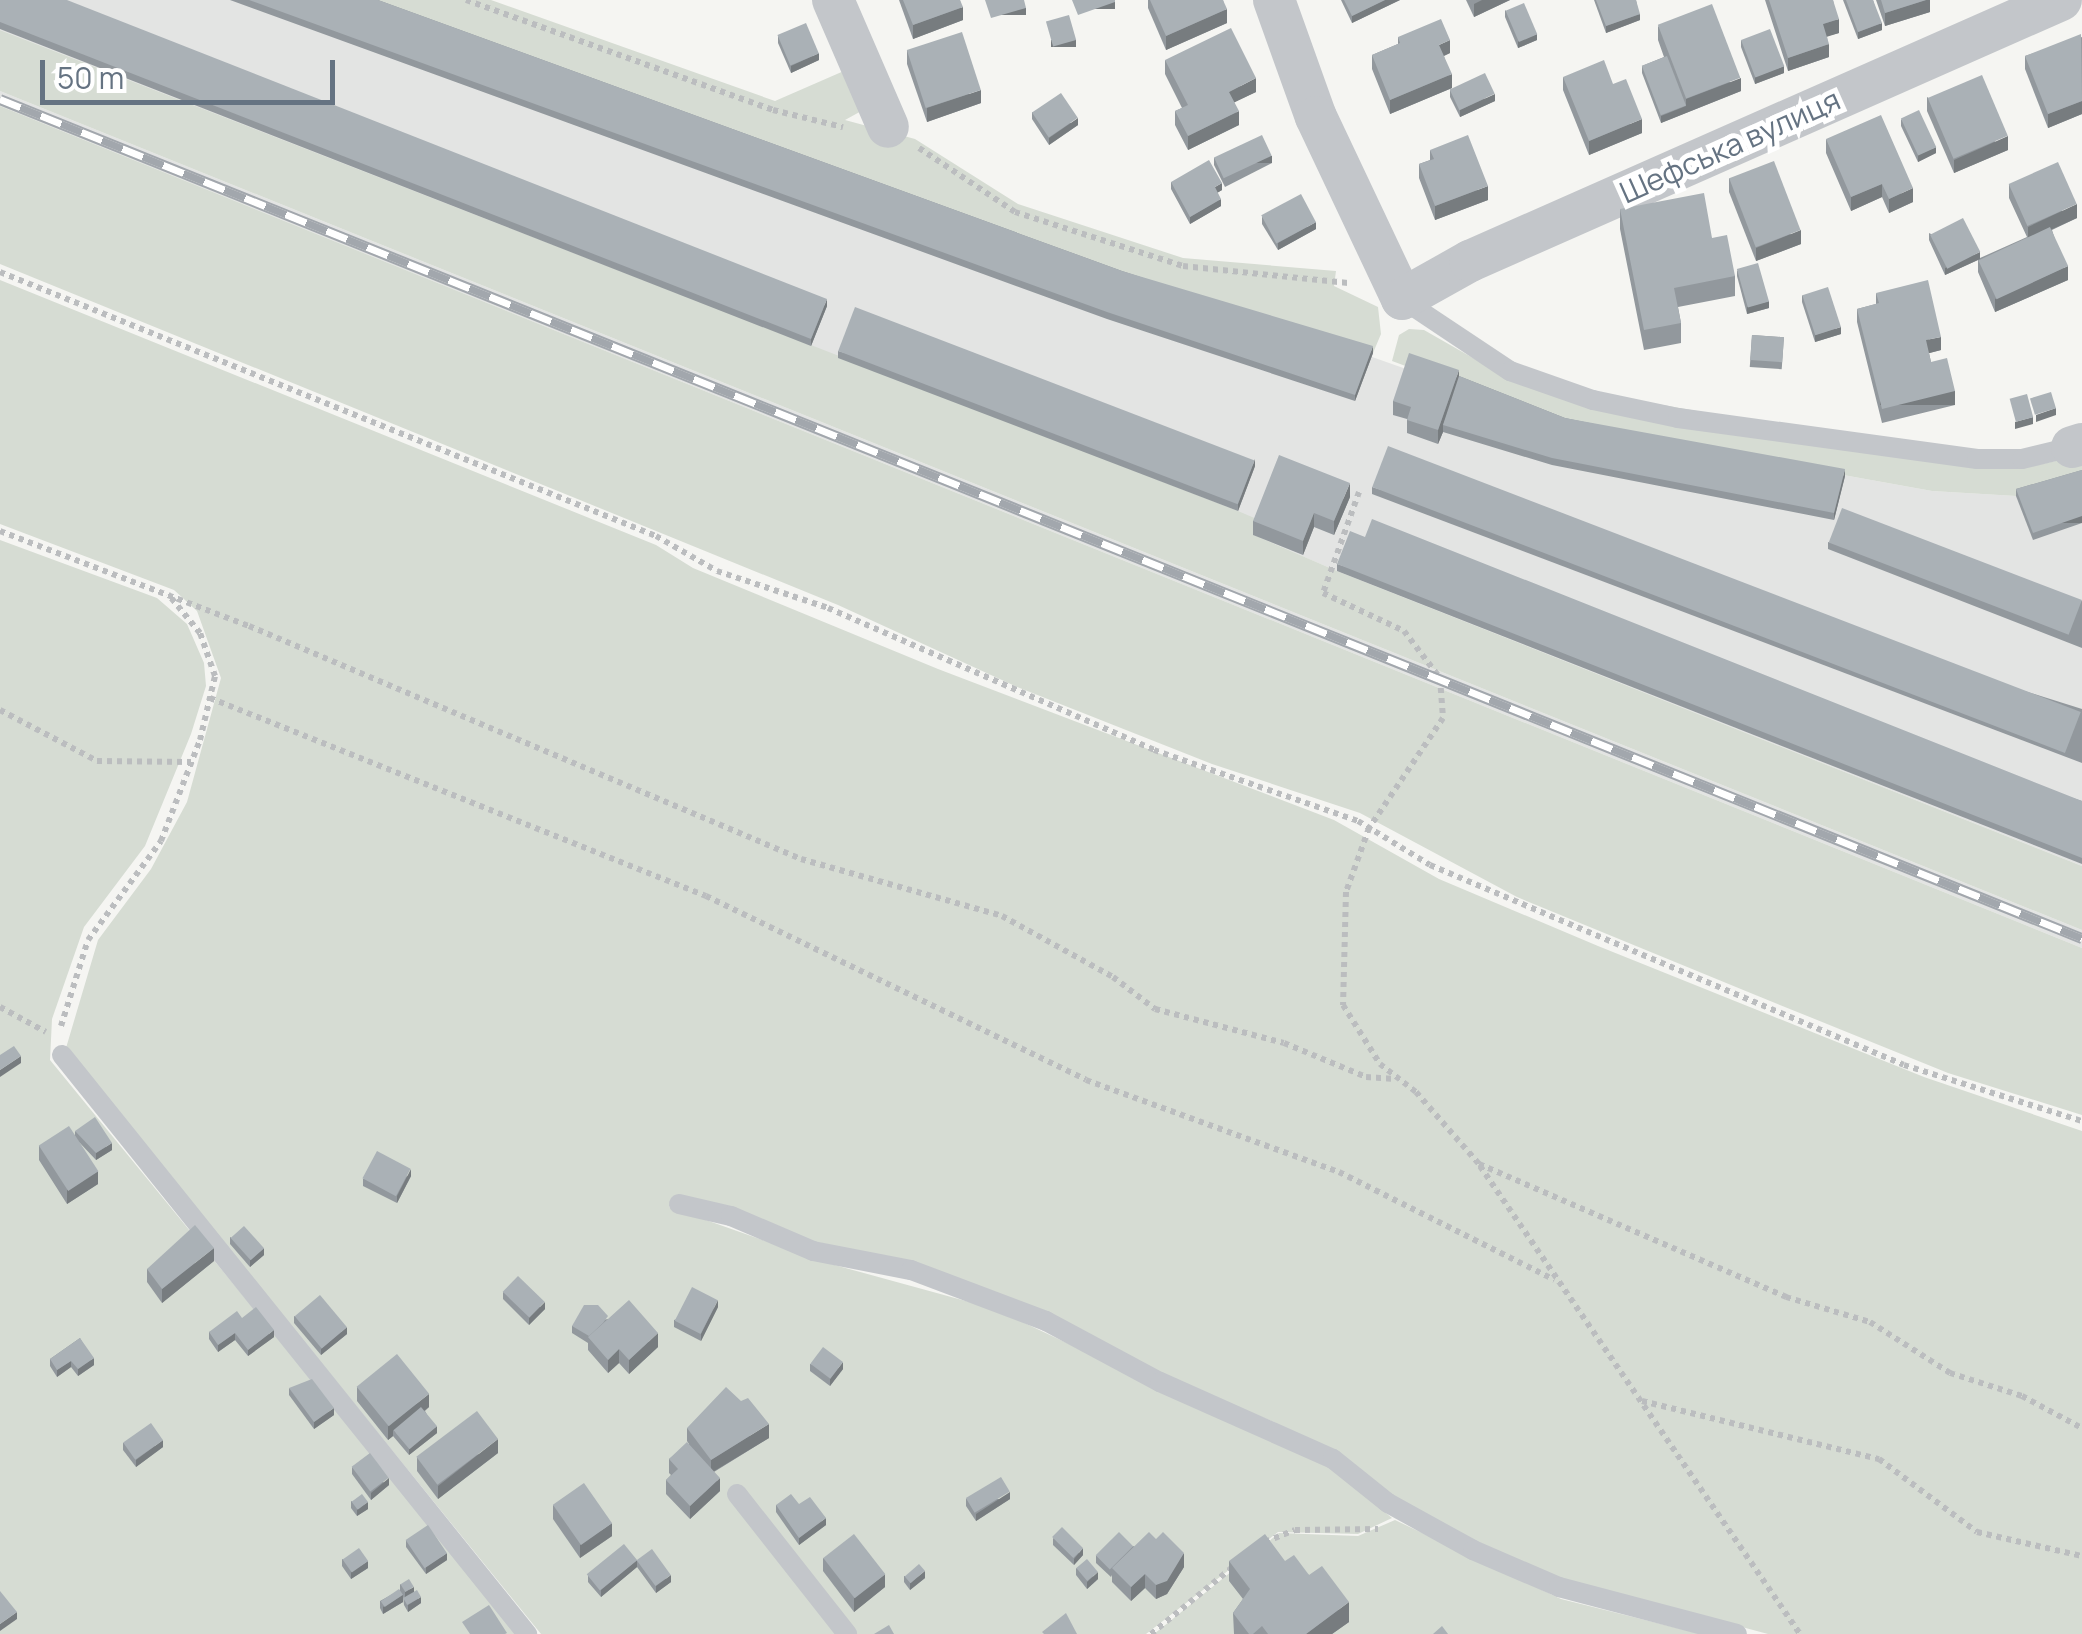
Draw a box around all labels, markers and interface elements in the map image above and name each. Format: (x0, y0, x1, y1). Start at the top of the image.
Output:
scale bar (45, 40, 340, 102)
text: 50 m (57, 57, 124, 98)
street label: Шефська вулиця (1614, 81, 1846, 211)

